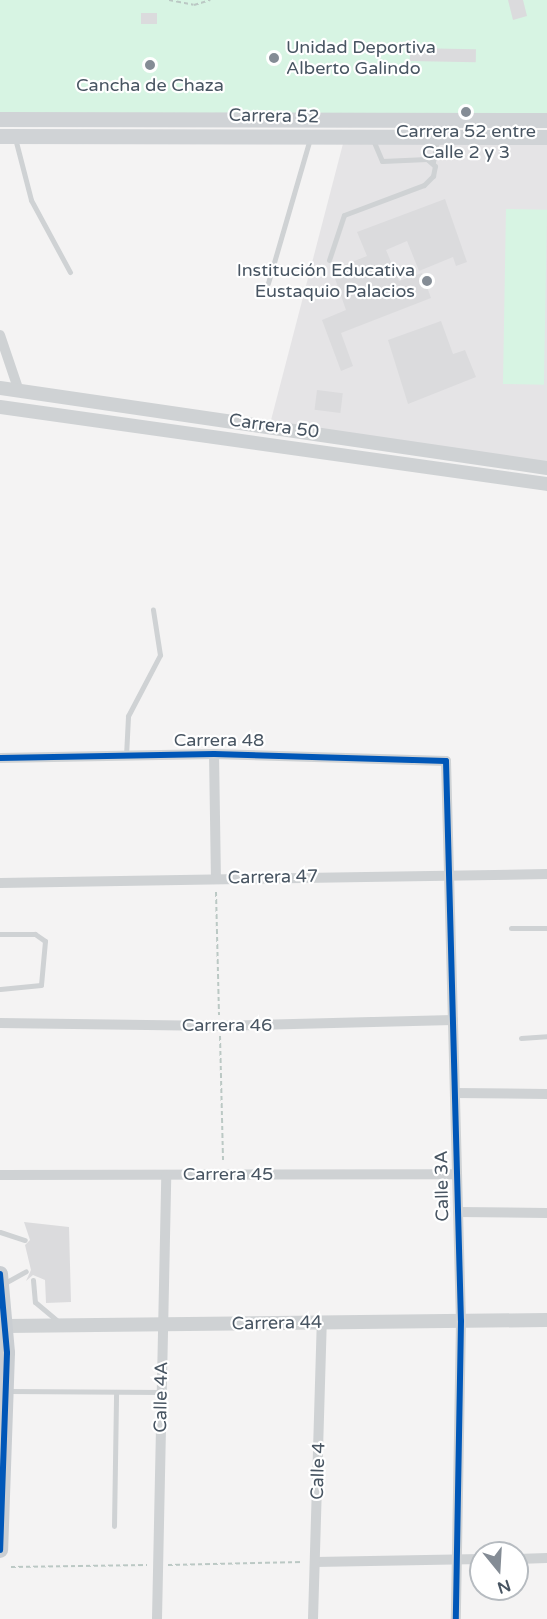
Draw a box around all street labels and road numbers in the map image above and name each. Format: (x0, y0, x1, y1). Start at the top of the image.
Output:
street label: Carrera 52 (229, 104, 319, 128)
street label: Carrera 50 (228, 409, 320, 443)
street label: Carrera 48 (174, 729, 264, 751)
street label: Carrera 47 (228, 865, 318, 889)
street label: Carrera 46 (182, 1014, 272, 1036)
street label: Calle 3A (431, 1150, 453, 1222)
street label: Carrera 45 (183, 1163, 273, 1185)
street label: Carrera 44 (232, 1311, 322, 1335)
street label: Calle 4A (150, 1361, 172, 1433)
street label: Calle 4 (306, 1442, 330, 1500)

